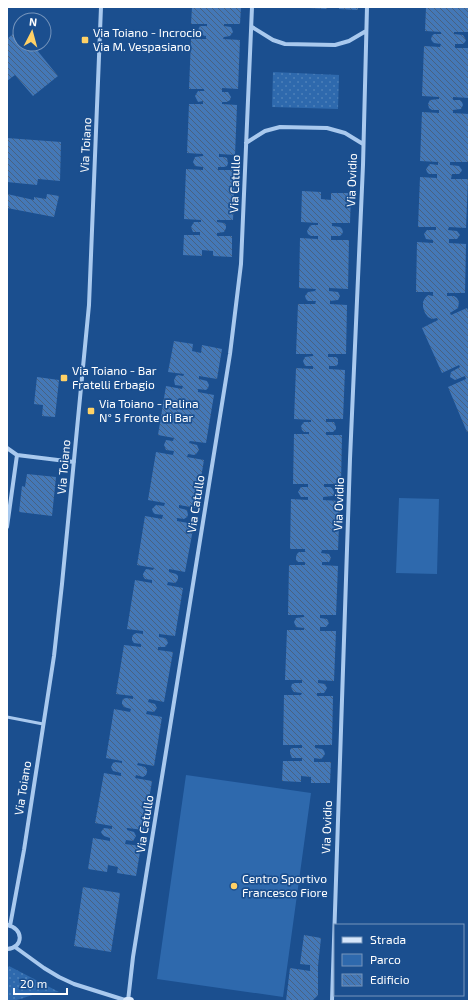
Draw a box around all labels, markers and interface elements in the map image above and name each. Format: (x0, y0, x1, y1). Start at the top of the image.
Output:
north arrow (12, 12, 52, 52)
text: N (28, 15, 38, 28)
place label: Via Toiano - Incrocio Via M. Vespasiano (93, 25, 202, 53)
marker: Via Toiano - Incrocio Via M. Vespasiano (80, 35, 90, 45)
street label: Via Toiano (77, 117, 93, 173)
street label: Via Ovidio (343, 153, 359, 207)
street label: Via Catullo (226, 154, 242, 213)
place label: Via Toiano - Bar Fratelli Erbagio (72, 363, 157, 391)
marker: Via Toiano - Bar Fratelli Erbagio (59, 373, 69, 383)
place label: Via Toiano - Palina N° 5 Fronte di Bar (99, 396, 199, 424)
marker: Via Toiano - Palina N° 5 Fronte di Bar (86, 406, 96, 416)
street label: Via Toiano (54, 439, 72, 495)
street label: Via Catullo (184, 474, 207, 534)
street label: Via Ovidio (330, 477, 346, 531)
street label: Via Toiano (11, 759, 33, 816)
street label: Via Catullo (133, 794, 156, 854)
street label: Via Ovidio (318, 800, 334, 854)
place label: Centro Sportivo Francesco Fiore (242, 871, 328, 899)
marker: Centro Sportivo Francesco Fiore (229, 881, 239, 891)
legend (334, 924, 464, 996)
text: Strada (370, 932, 406, 946)
text: Parco (370, 952, 401, 966)
scale bar (14, 970, 67, 996)
text: Edificio (370, 972, 410, 986)
text: 20 m (20, 976, 47, 990)

